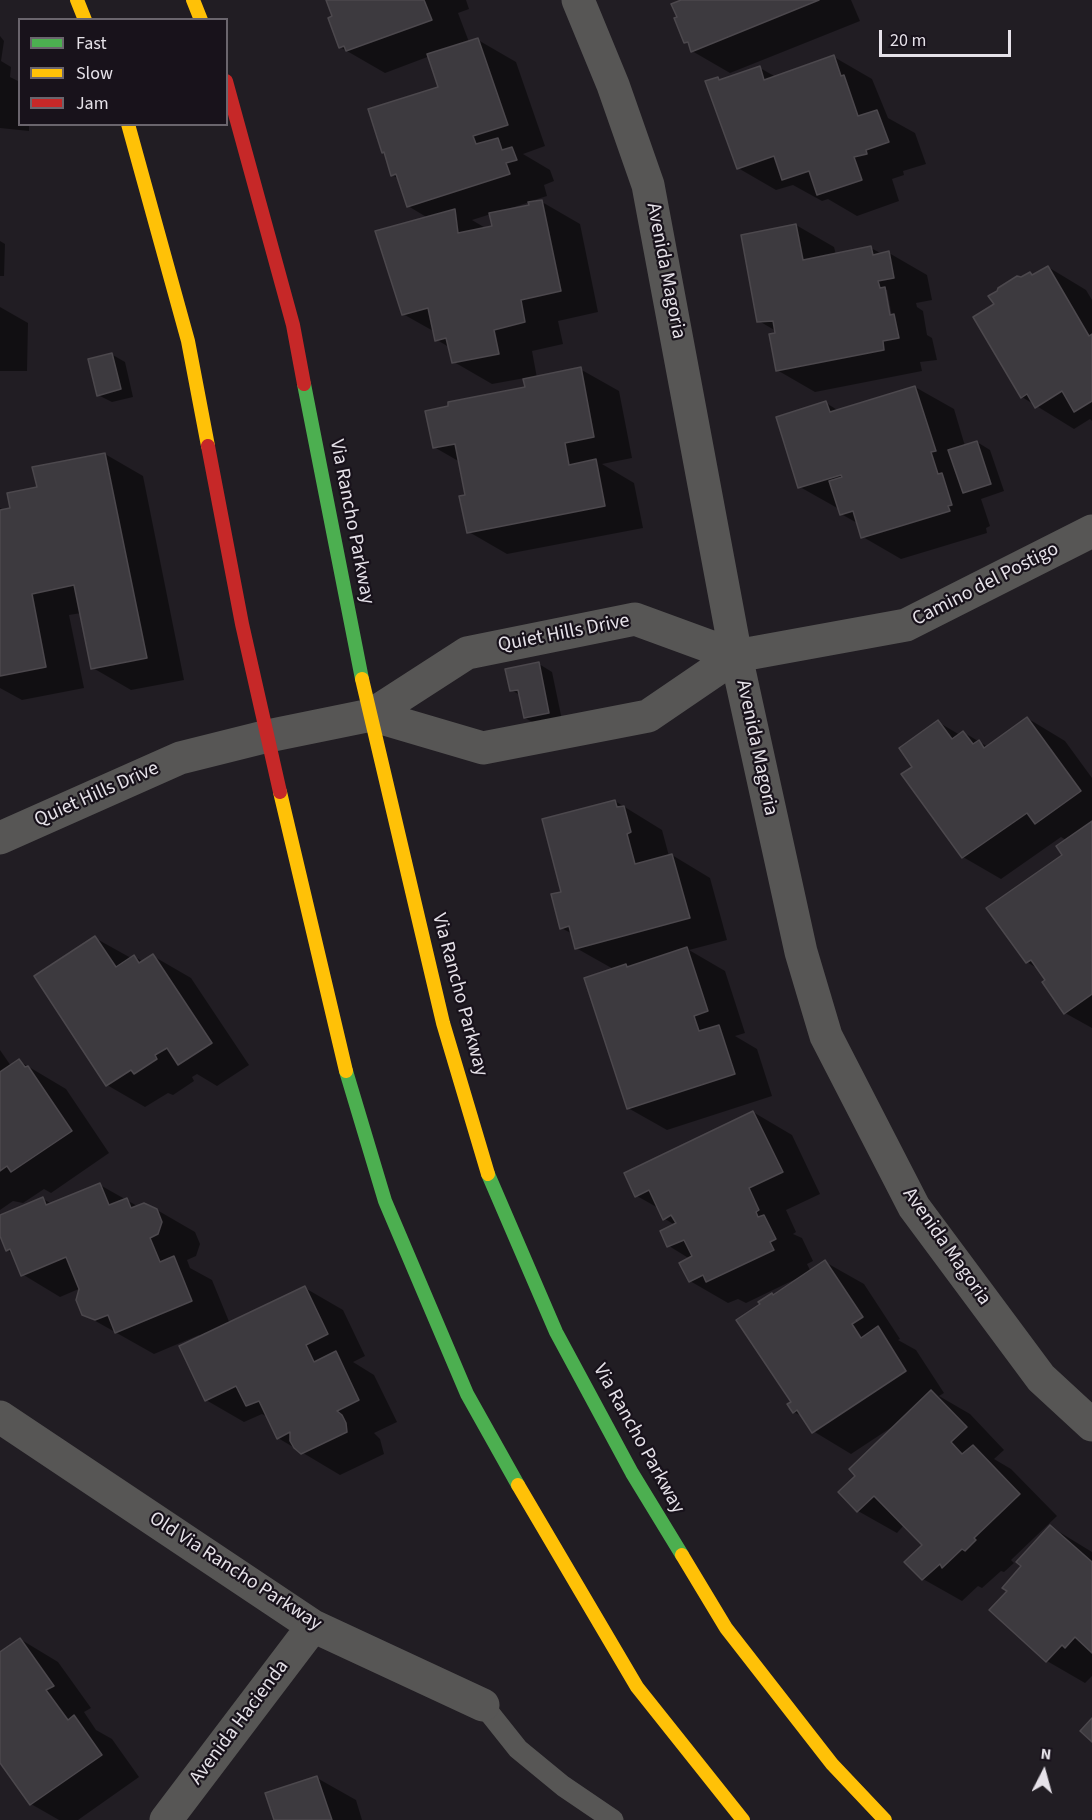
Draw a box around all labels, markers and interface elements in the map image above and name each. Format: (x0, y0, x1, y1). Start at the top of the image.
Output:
legend (18, 18, 228, 126)
scale bar (882, 18, 1014, 56)
text: 20 m (890, 28, 926, 53)
text: Fast (76, 31, 107, 56)
text: Slow (76, 61, 113, 86)
text: Jam (76, 91, 109, 116)
street label: Avenida Magoria (640, 201, 690, 341)
street label: Via Rancho Parkway (323, 438, 379, 606)
street label: Camino del Postigo (909, 538, 1063, 632)
street label: Quiet Hills Drive (496, 609, 632, 659)
street label: Avenida Magoria (730, 678, 782, 818)
street label: Quiet Hills Drive (31, 757, 163, 833)
street label: Via Rancho Parkway (426, 911, 492, 1079)
street label: Avenida Magoria (897, 1184, 995, 1310)
street label: Via Rancho Parkway (587, 1360, 689, 1518)
street label: Old Via Rancho Parkway (144, 1507, 326, 1637)
street label: Avenida Hacienda (185, 1656, 295, 1790)
north arrow (1014, 1742, 1074, 1802)
text: N (1039, 1743, 1052, 1766)

